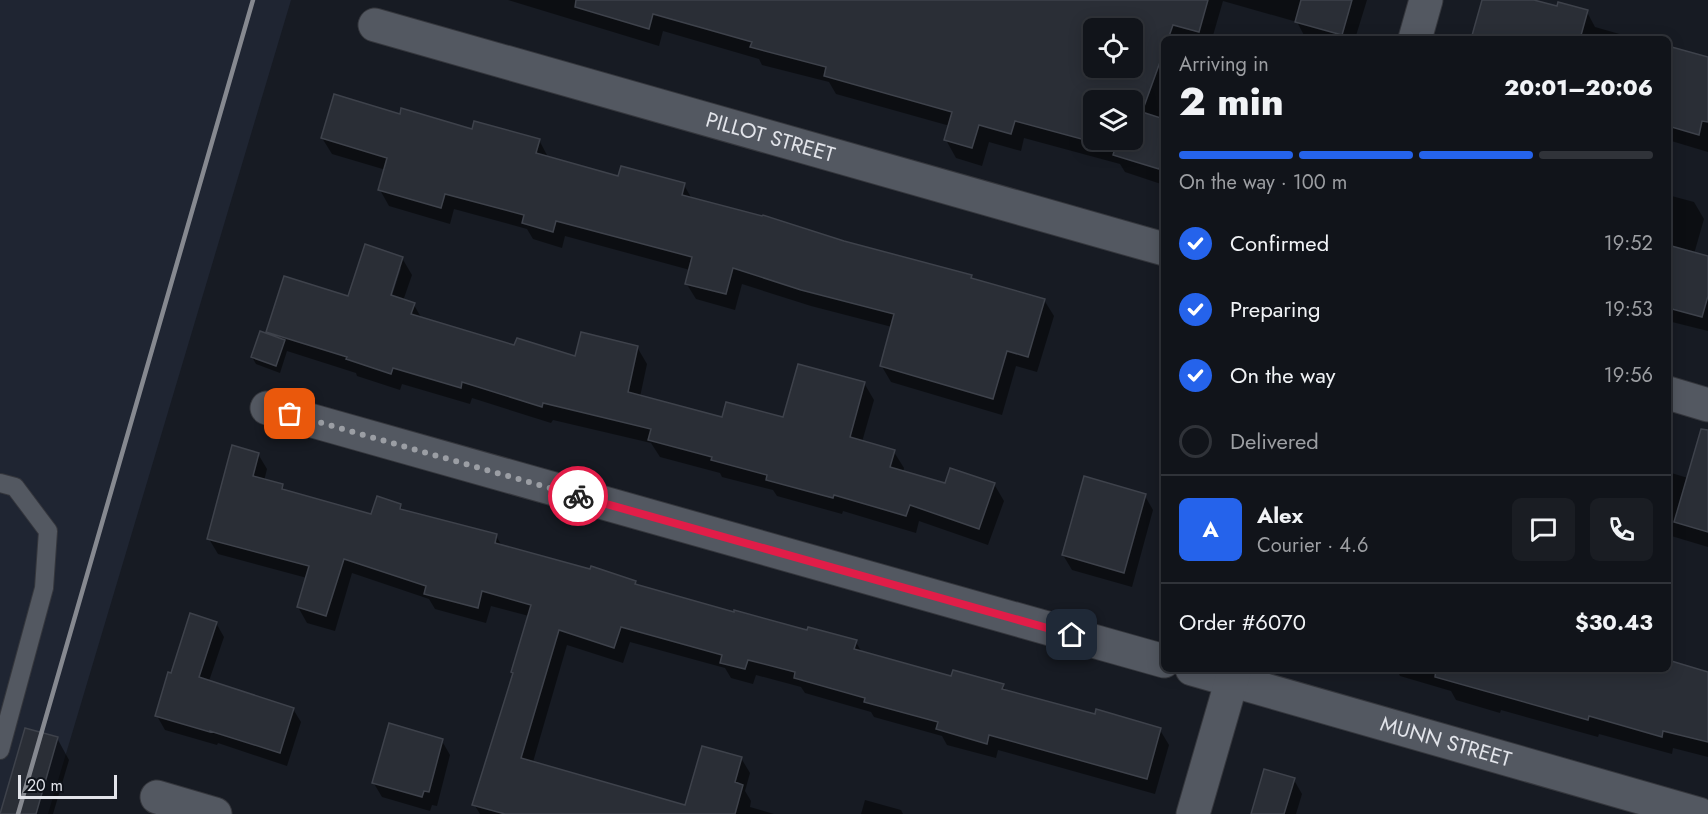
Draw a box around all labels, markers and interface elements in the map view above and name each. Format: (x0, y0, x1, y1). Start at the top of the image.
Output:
map controls (1083, 18, 1143, 150)
button: locate (1083, 18, 1143, 78)
text: Arriving in (1179, 50, 1269, 79)
text: 20:01–20:06 (1504, 71, 1653, 103)
text: 2 min (1179, 73, 1284, 130)
button: layers (1083, 90, 1143, 150)
street label: PILLOT STREET (702, 105, 839, 170)
text: On the way · 100 m (1179, 168, 1347, 197)
icon: check (1179, 227, 1212, 260)
text: Confirmed (1230, 227, 1329, 259)
text: 19:52 (1604, 229, 1653, 258)
icon: check (1179, 293, 1212, 326)
text: Preparing (1230, 293, 1321, 325)
text: 19:53 (1604, 295, 1653, 324)
icon: check (1179, 359, 1212, 392)
text: On the way (1230, 359, 1335, 391)
text: 19:56 (1604, 361, 1653, 390)
pin (264, 388, 315, 439)
icon: bag (273, 397, 306, 430)
text: Delivered (1230, 425, 1319, 457)
courier (548, 466, 608, 526)
icon: bike (562, 480, 595, 513)
button: chat (1512, 498, 1575, 561)
button: phone (1590, 498, 1653, 561)
text: Alex (1257, 499, 1303, 531)
text: A (1202, 513, 1219, 545)
text: Courier · 4.6 (1257, 531, 1369, 560)
text: Order #6070 (1179, 606, 1306, 638)
text: $30.43 (1575, 606, 1653, 638)
pin (1046, 609, 1097, 660)
icon: home (1055, 618, 1088, 651)
street label: MUNN STREET (1377, 709, 1515, 775)
scale bar (18, 772, 117, 800)
text: 20 m (27, 774, 63, 797)

